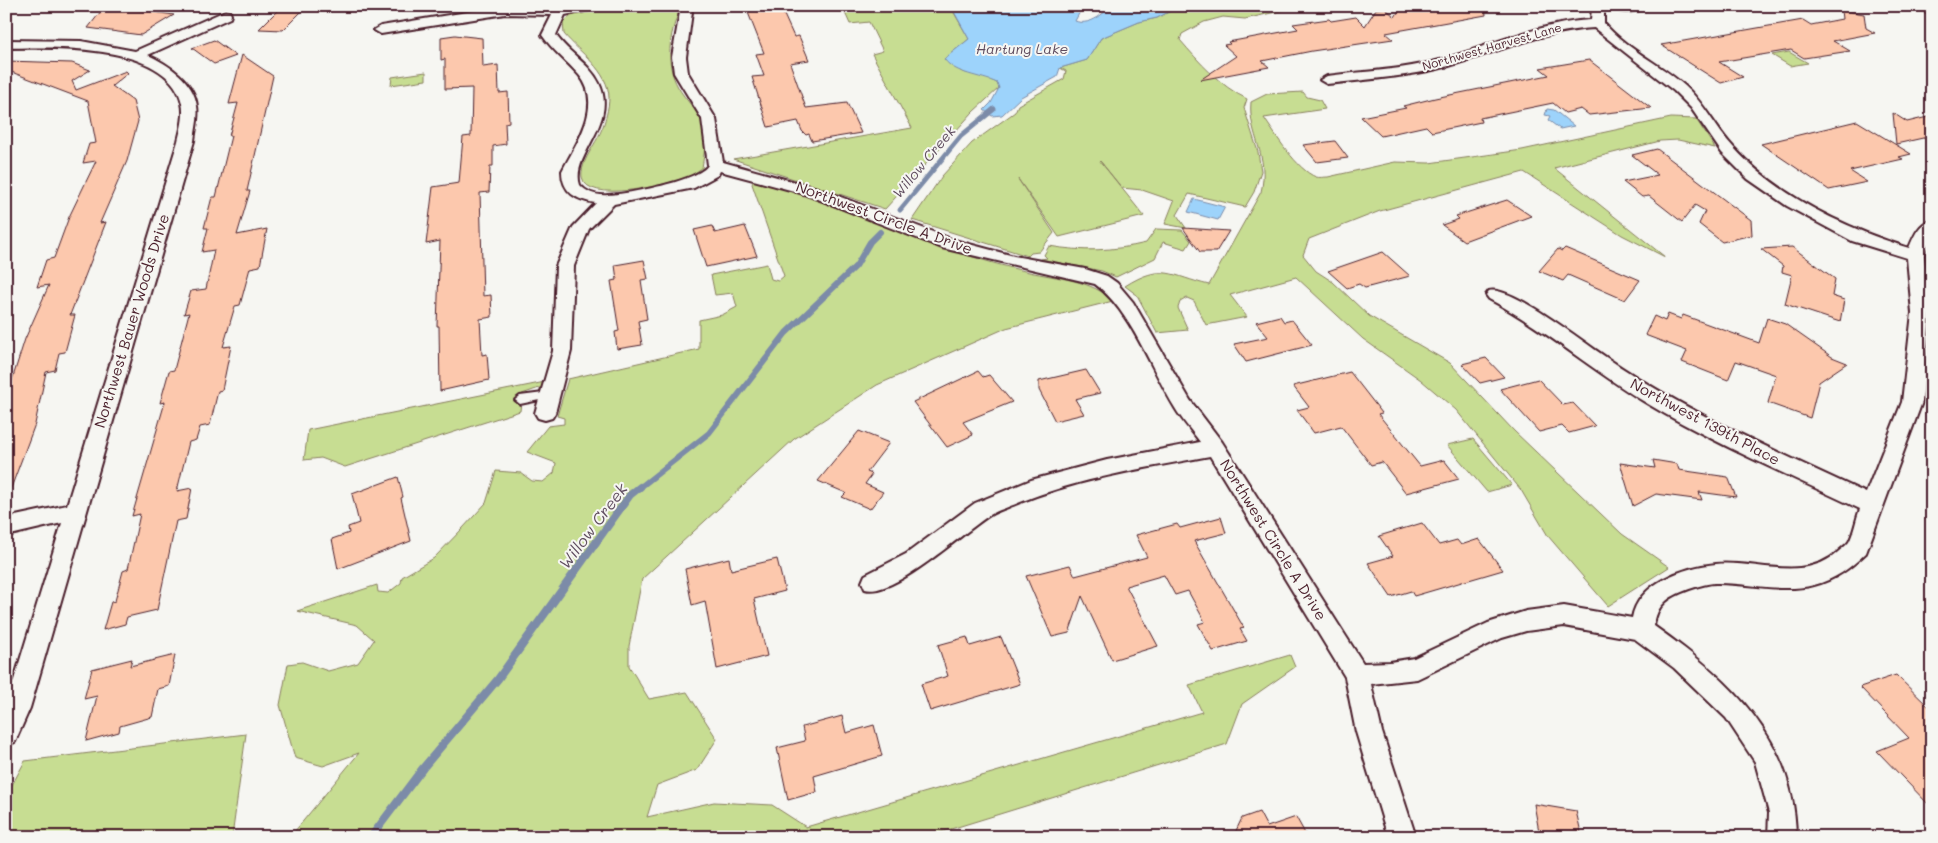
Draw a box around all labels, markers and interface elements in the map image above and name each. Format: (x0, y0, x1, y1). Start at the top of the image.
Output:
street label: Northwest Harvest Lane (1420, 18, 1563, 74)
water label: Hartung Lake (976, 39, 1068, 58)
water label: Willow Creek (888, 121, 960, 202)
street label: Northwest Circle A Drive (793, 176, 975, 258)
street label: Northwest Bauer Woods Drive (89, 211, 173, 430)
street label: Northwest 139th Place (1627, 373, 1784, 469)
street label: Northwest Circle A Drive (1216, 455, 1332, 624)
water label: Willow Creek (554, 478, 632, 573)

